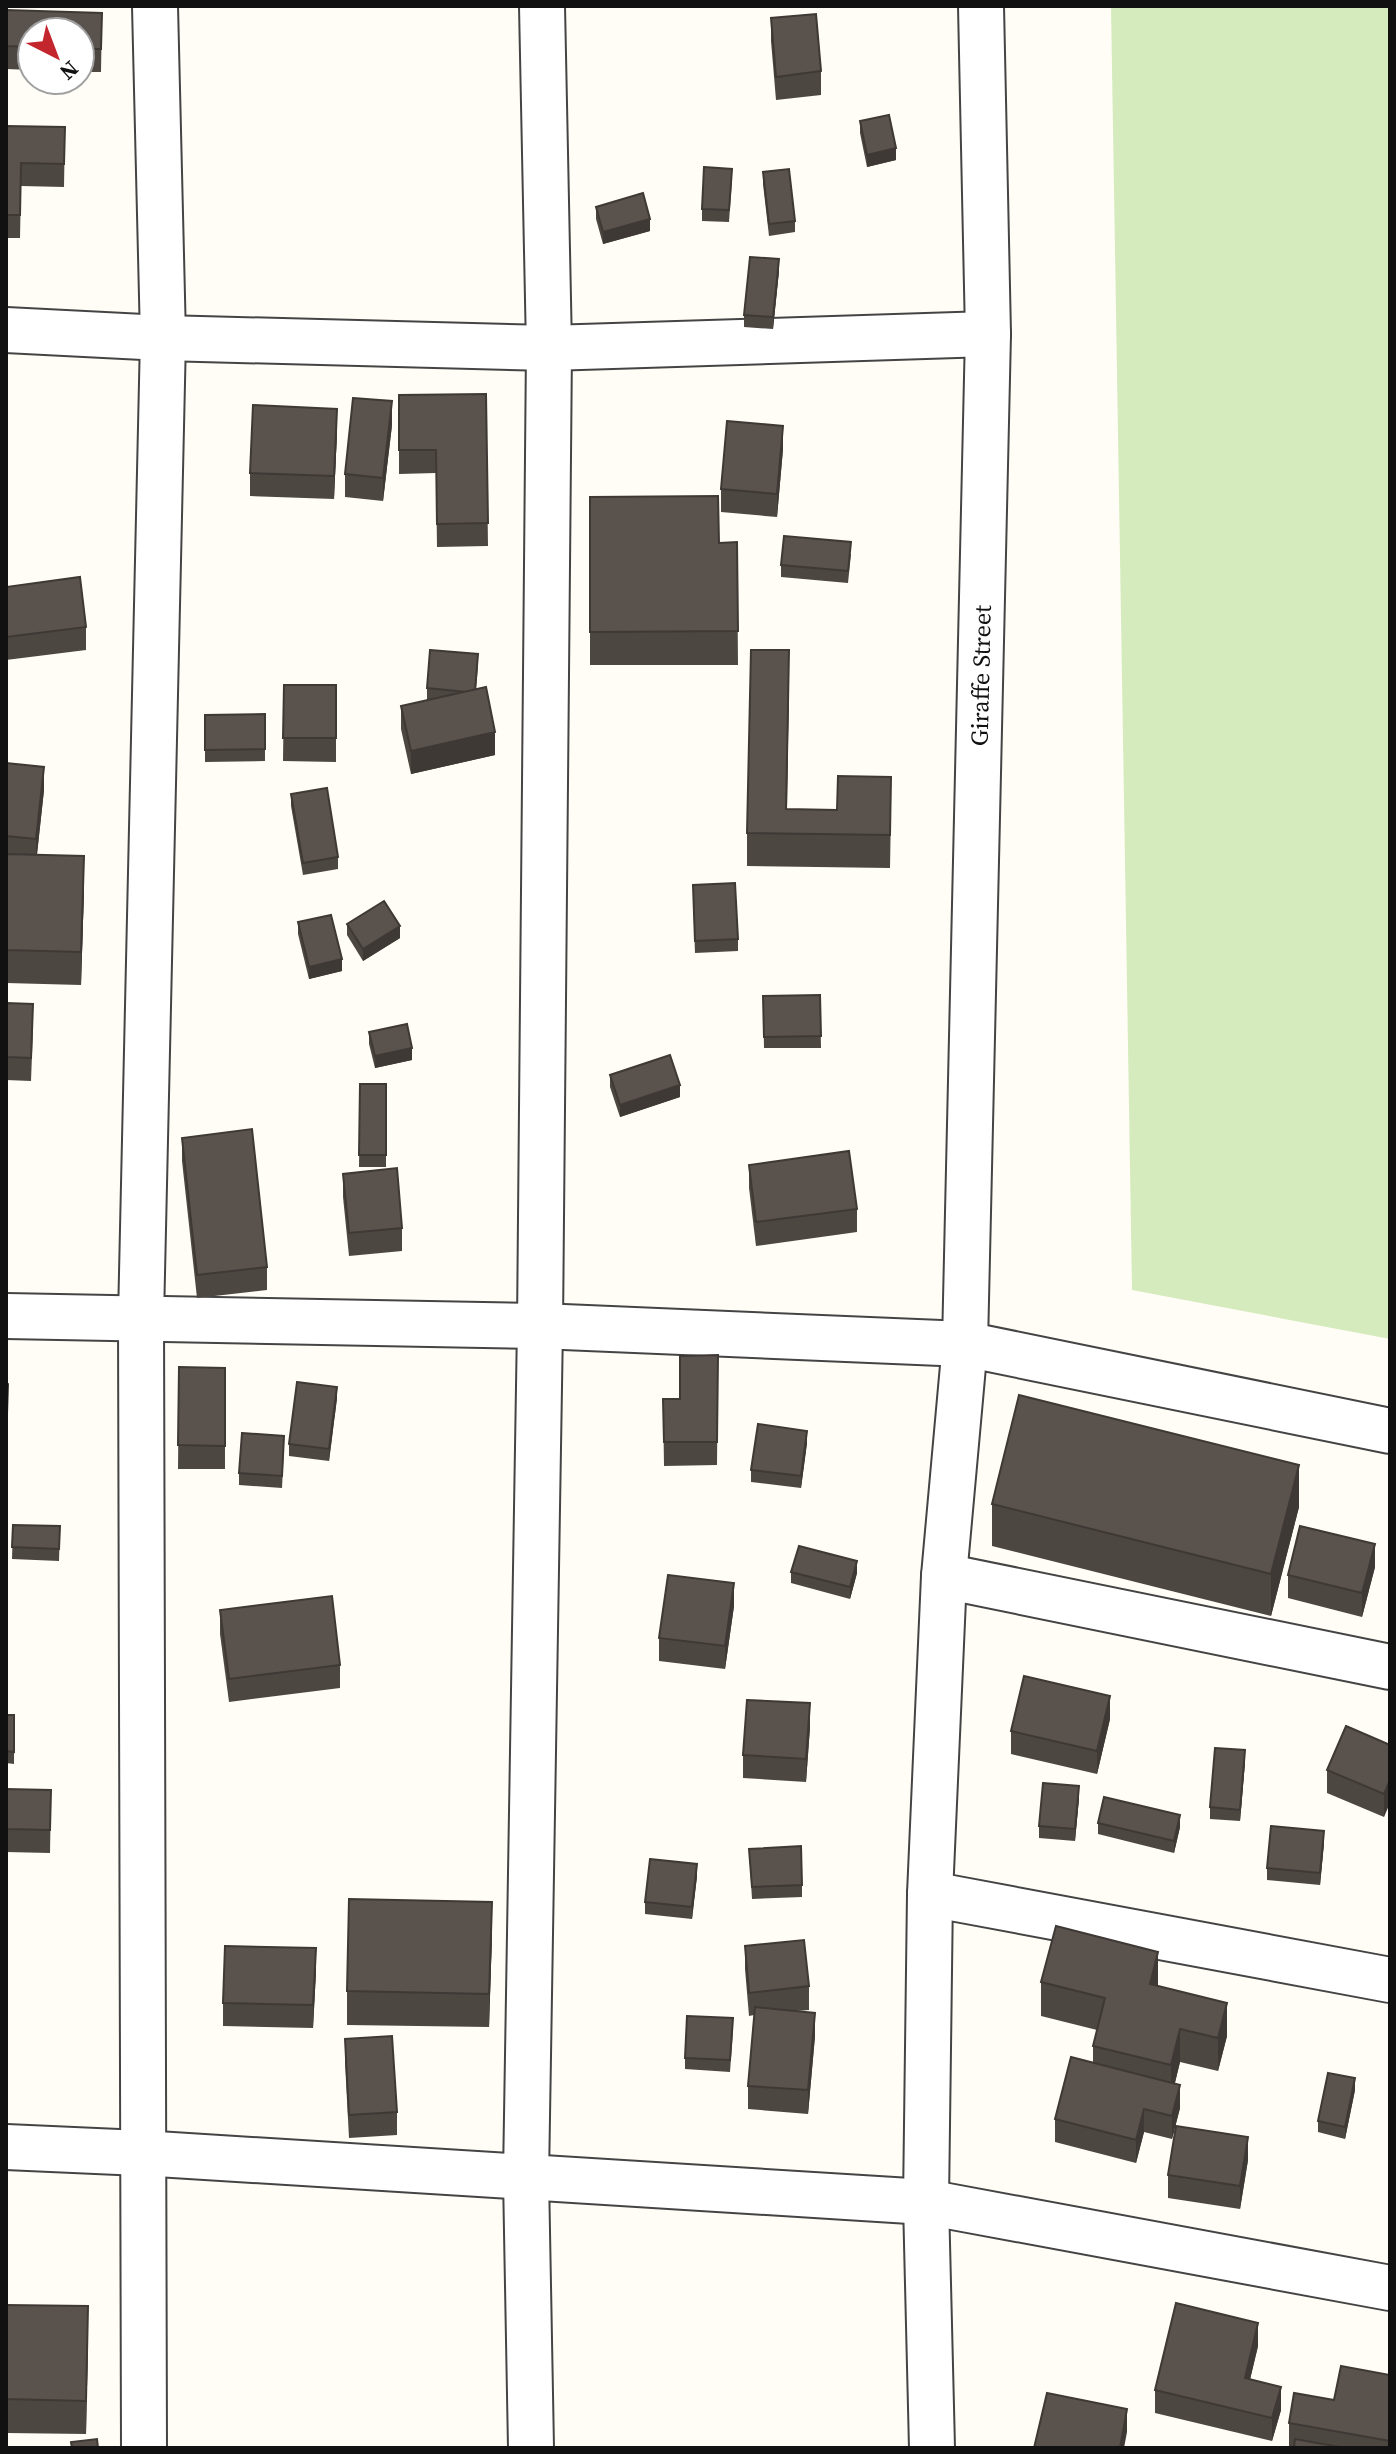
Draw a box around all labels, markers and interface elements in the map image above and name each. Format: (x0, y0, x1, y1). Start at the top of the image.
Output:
north arrow (16, 16, 96, 96)
text: N (53, 54, 85, 87)
street label: Giraffe Street (962, 604, 998, 746)

